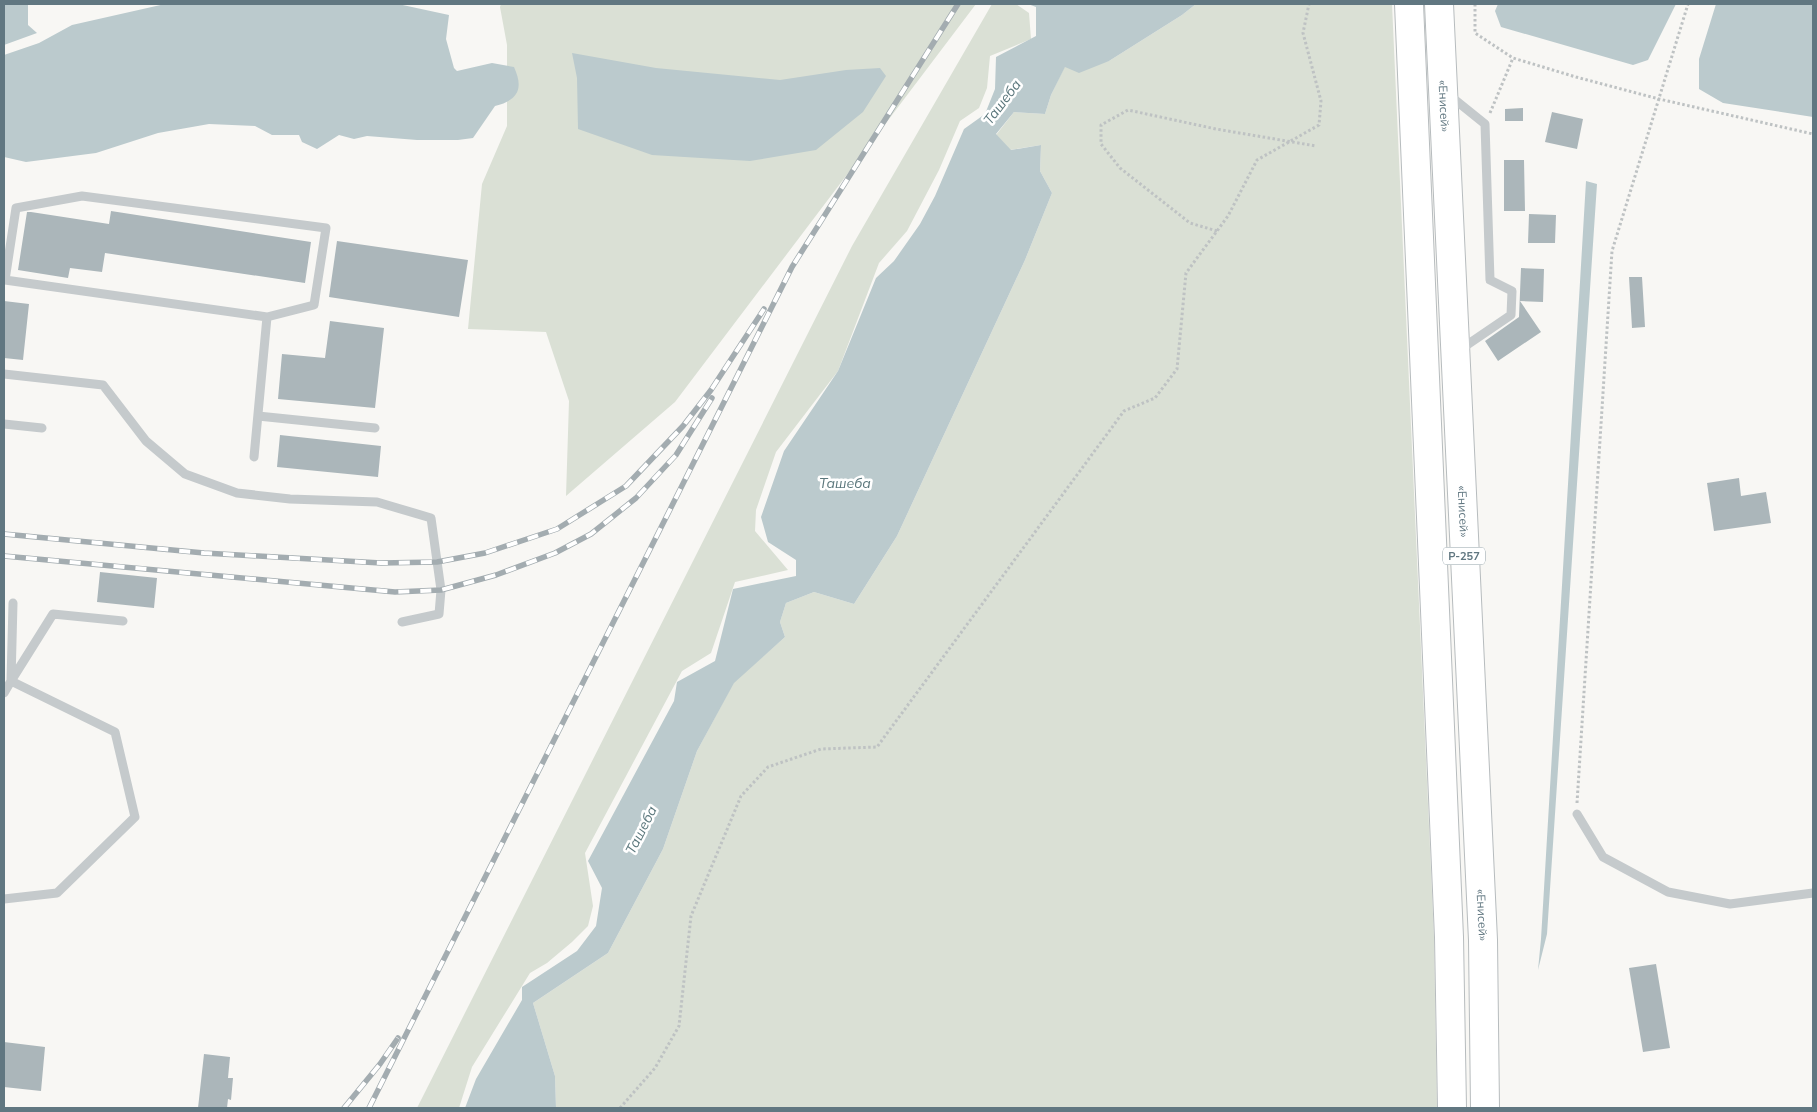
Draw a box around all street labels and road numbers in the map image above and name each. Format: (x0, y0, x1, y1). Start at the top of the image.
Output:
street label: «Енисей» (1436, 80, 1453, 133)
street label: «Енисей» (1455, 485, 1472, 538)
road number: Р-257 (1443, 548, 1485, 564)
street label: «Енисей» (1474, 889, 1491, 942)

